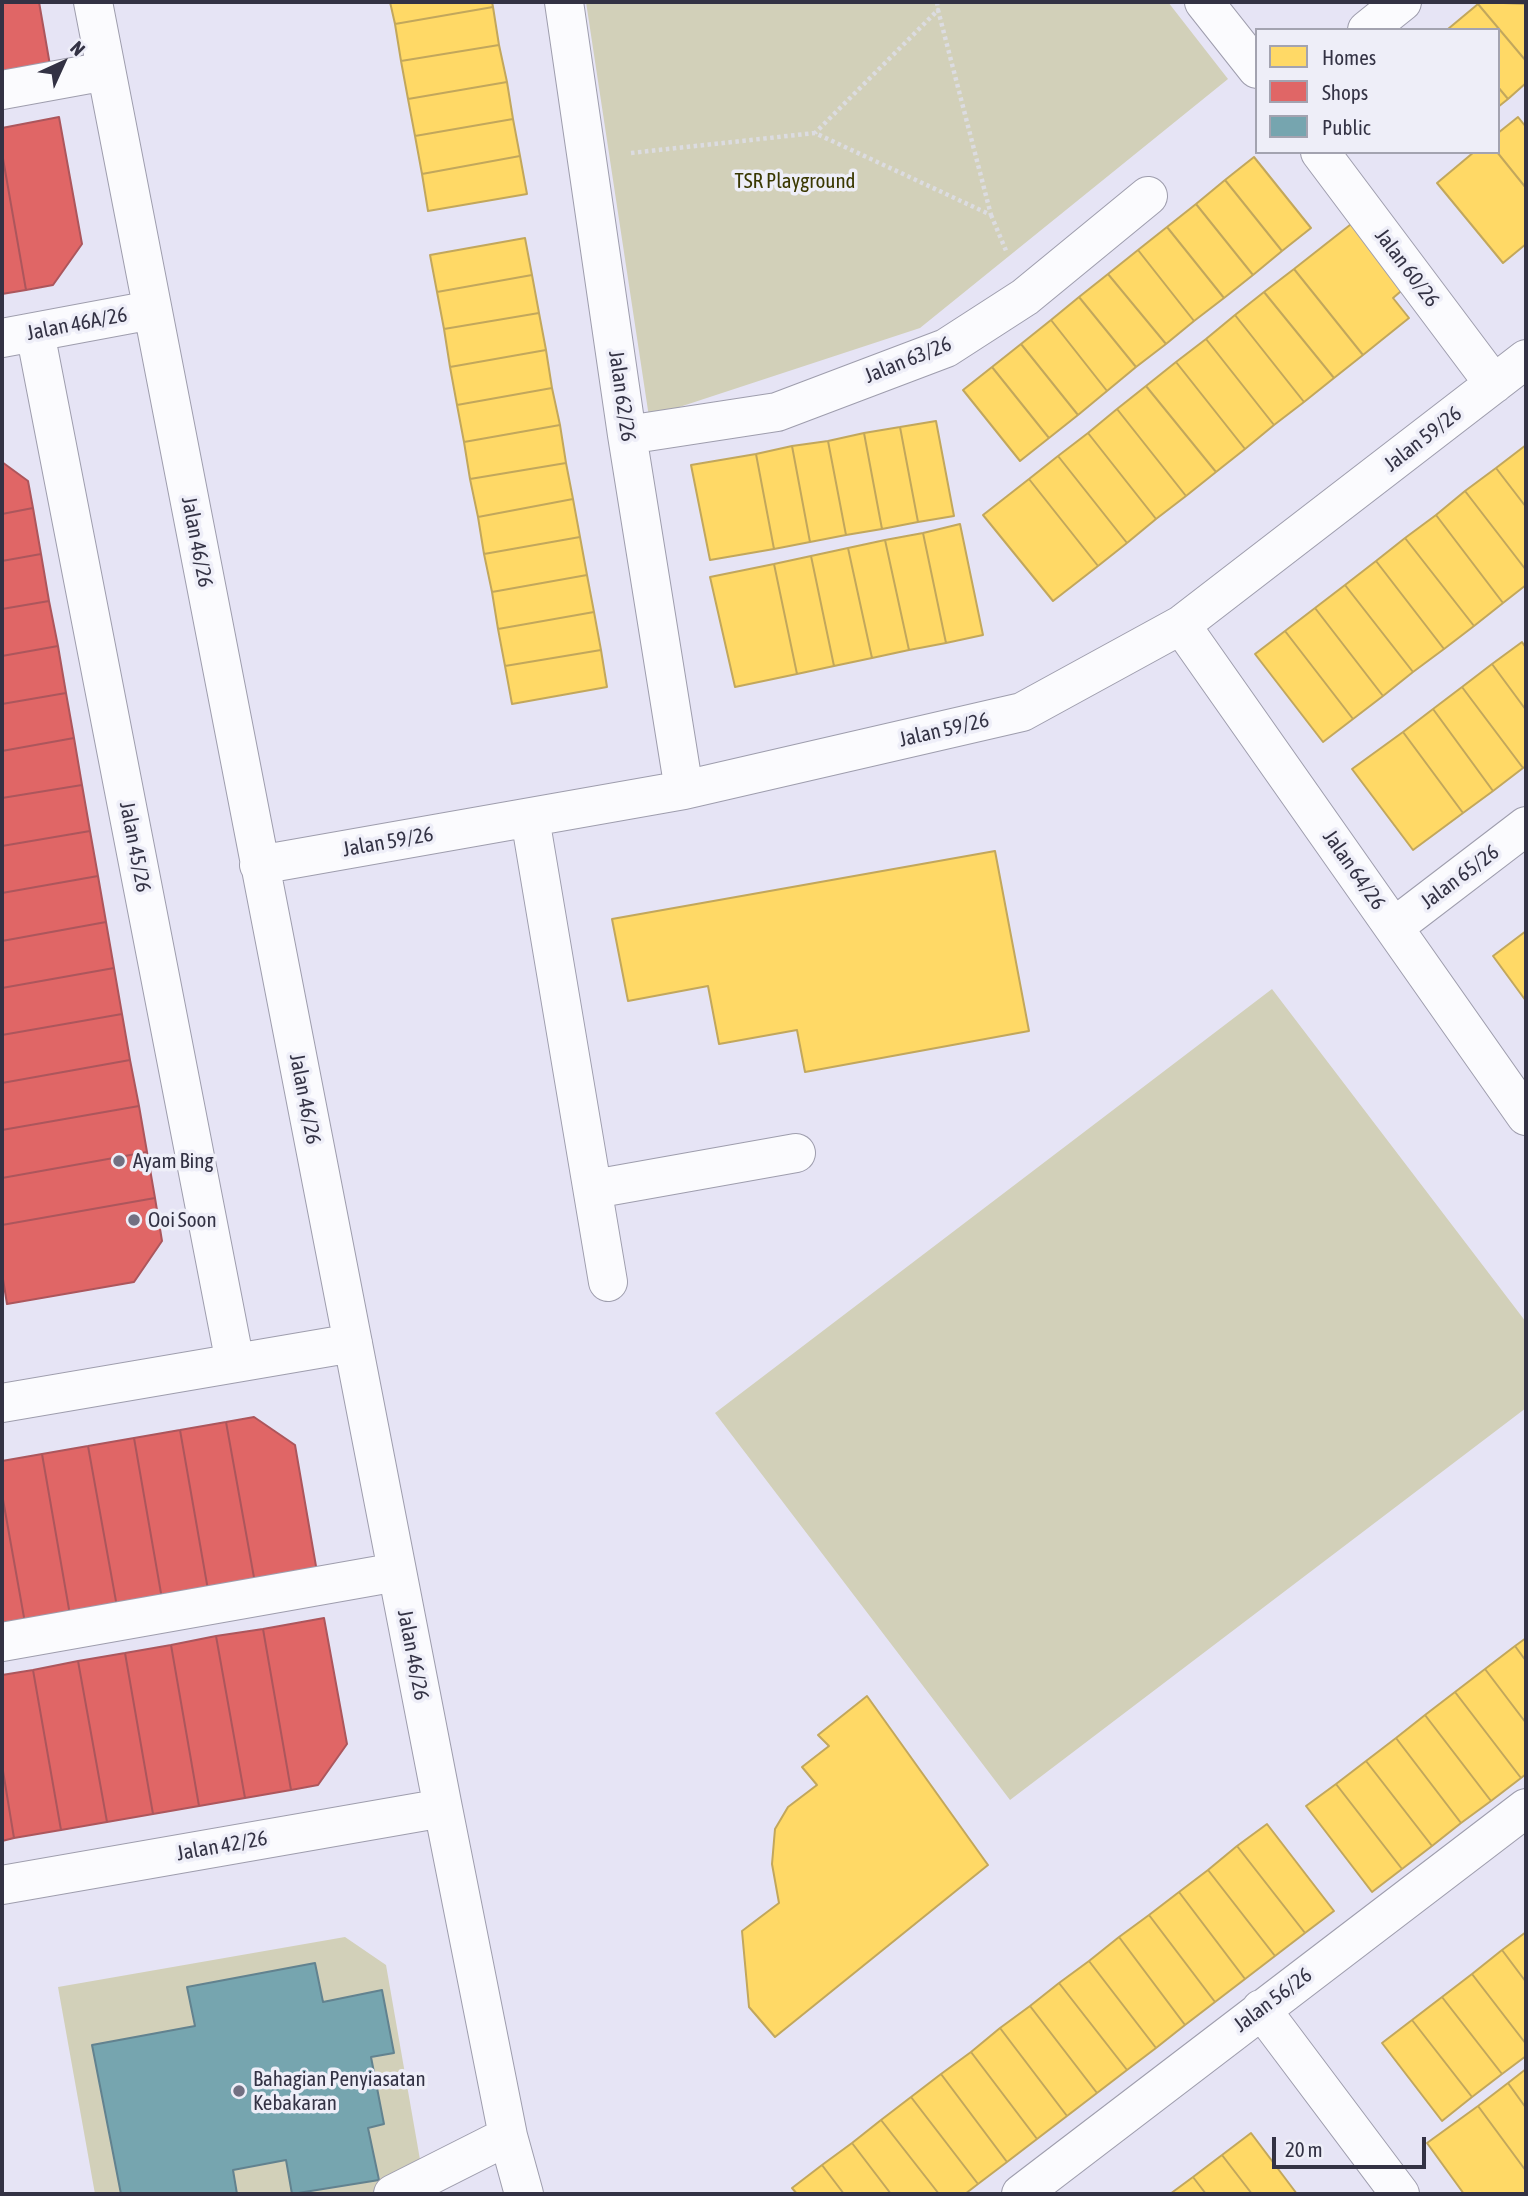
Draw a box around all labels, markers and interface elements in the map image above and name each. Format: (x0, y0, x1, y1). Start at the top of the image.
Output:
north arrow (28, 28, 98, 98)
legend (1255, 28, 1500, 154)
text: N (66, 36, 90, 60)
text: Homes (1322, 45, 1376, 69)
text: Shops (1322, 80, 1368, 104)
text: Public (1322, 115, 1371, 139)
park label: TSR Playground (734, 168, 856, 194)
street label: Jalan 60/26 (1369, 224, 1445, 312)
street label: Jalan 46A/26 (25, 302, 129, 346)
street label: Jalan 63/26 (861, 331, 955, 389)
street label: Jalan 62/26 (603, 349, 641, 443)
street label: Jalan 59/26 (1379, 401, 1467, 477)
street label: Jalan 46/26 (176, 495, 218, 589)
street label: Jalan 59/26 (897, 707, 991, 753)
street label: Jalan 45/26 (114, 800, 156, 894)
street label: Jalan 59/26 (341, 822, 435, 862)
street label: Jalan 64/26 (1317, 825, 1391, 915)
street label: Jalan 65/26 (1416, 839, 1504, 915)
street label: Jalan 46/26 (284, 1052, 326, 1146)
place label: Ayam Bing (133, 1148, 213, 1174)
marker: Ayam Bing (111, 1153, 127, 1169)
place label: Ooi Soon (148, 1207, 217, 1233)
marker: Ooi Soon (126, 1212, 142, 1228)
street label: Jalan 46/26 (392, 1608, 434, 1702)
street label: Jalan 42/26 (175, 1826, 269, 1866)
street label: Jalan 56/26 (1229, 1962, 1317, 2038)
place label: Bahagian Penyiasatan Kebakaran (253, 2066, 426, 2116)
marker: Bahagian Penyiasatan Kebakaran (231, 2083, 247, 2099)
scale bar (1276, 2122, 1430, 2166)
text: 20 m (1285, 2137, 1323, 2161)

